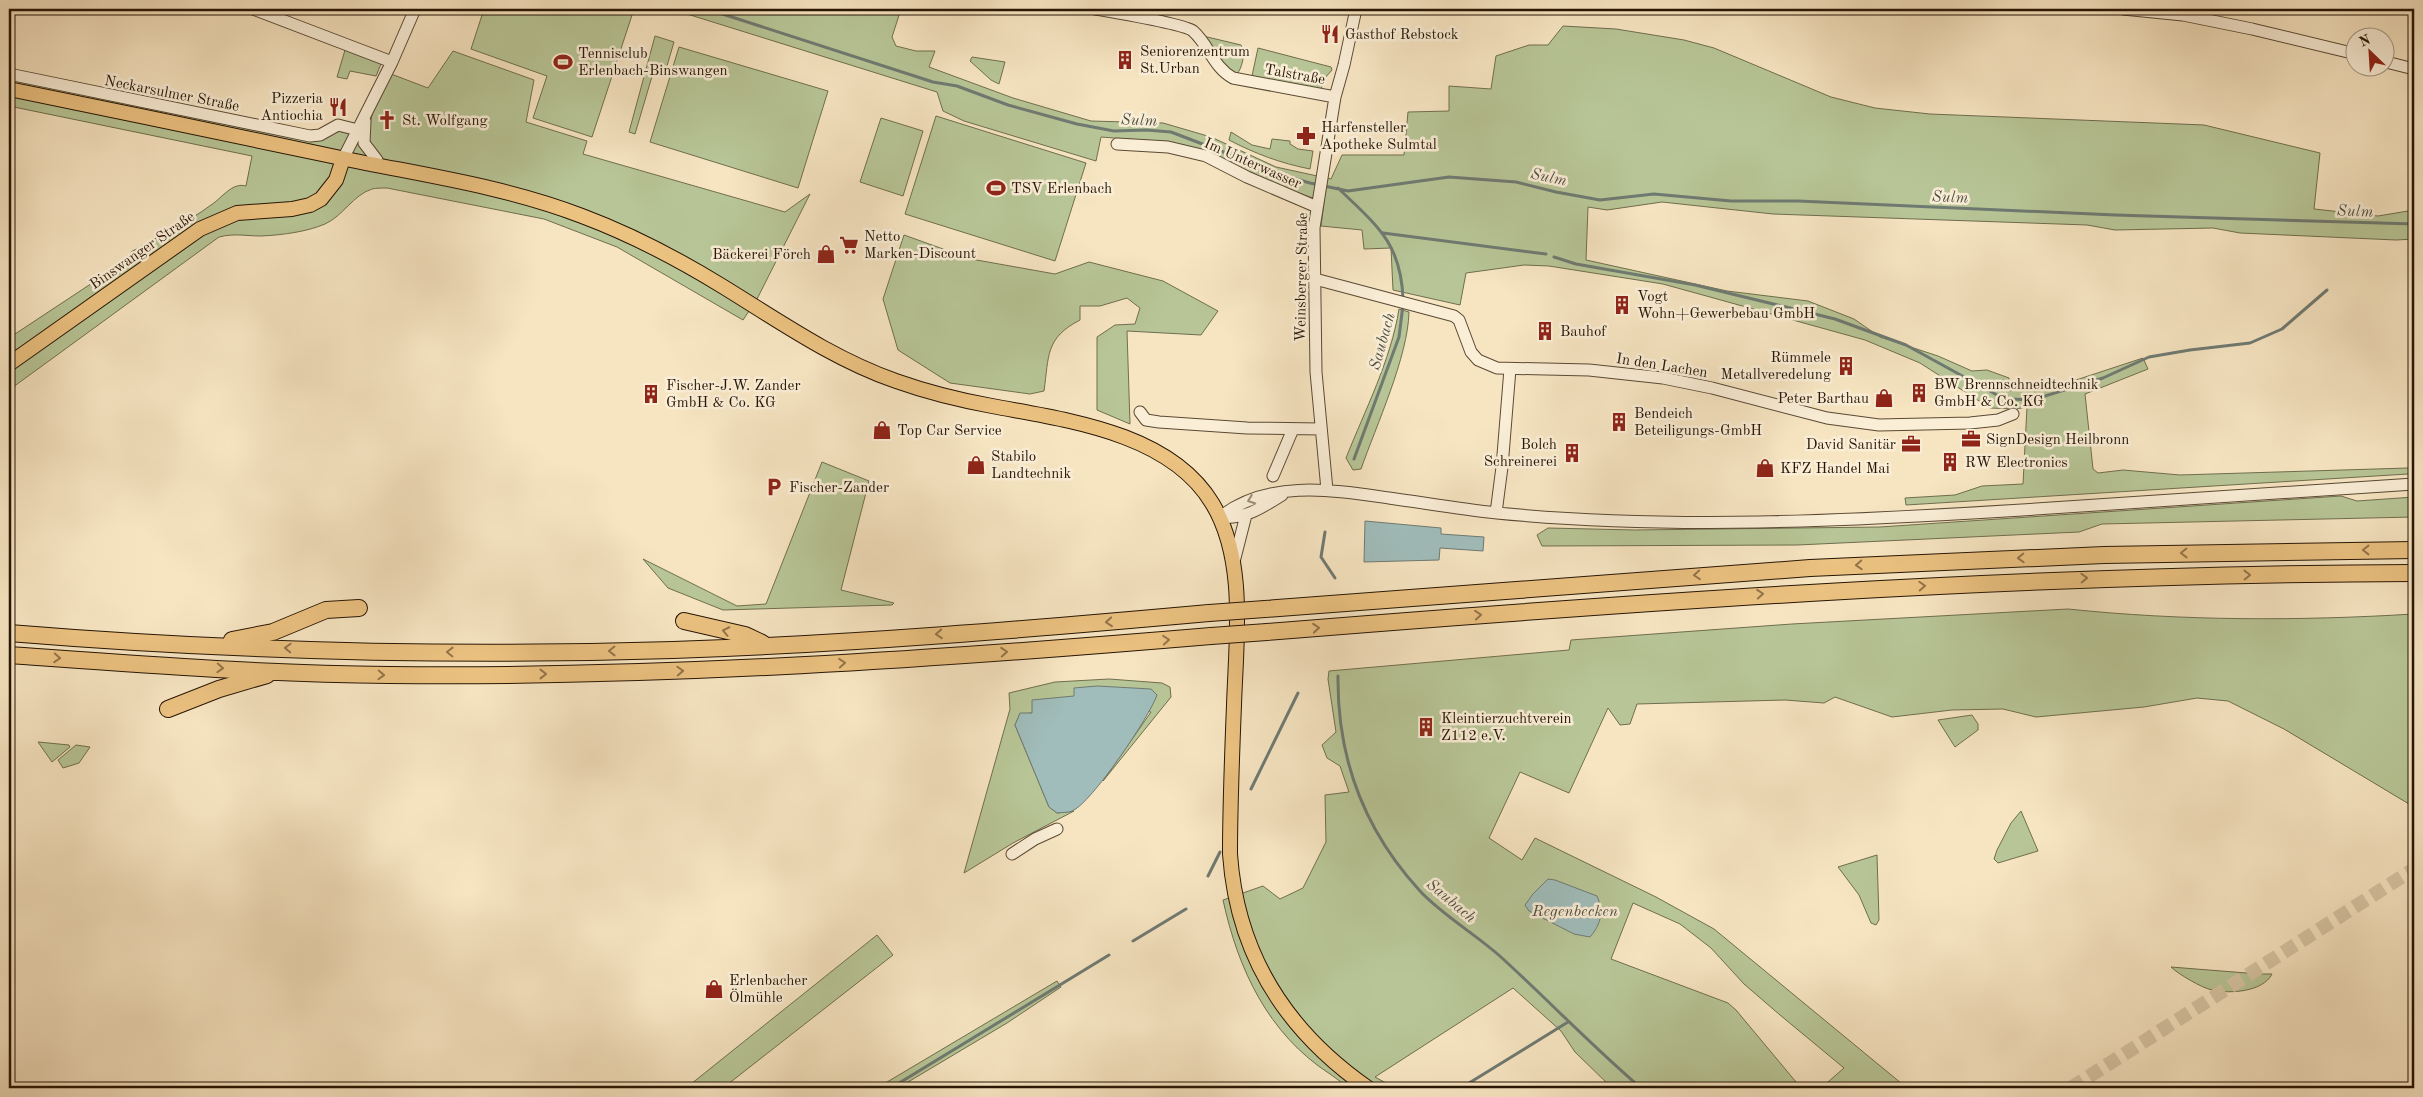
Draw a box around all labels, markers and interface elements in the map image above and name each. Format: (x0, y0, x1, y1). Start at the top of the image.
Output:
restaurant icon: Gasthof Rebstock (1319, 23, 1341, 45)
place label: Gasthof Rebstock (1345, 28, 1459, 43)
north arrow (2346, 28, 2396, 78)
text: N (2357, 32, 2373, 50)
place label: Seniorenzentrum St.Urban (1140, 45, 1250, 77)
place label: Tennisclub Erlenbach-Binswangen (578, 47, 728, 79)
building icon: Seniorenzentrum St.Urban (1114, 49, 1136, 71)
sports icon: Tennisclub Erlenbach-Binswangen (552, 51, 574, 73)
street label: Talstraße (1263, 63, 1326, 88)
street label: Neckarsulmer Straße (103, 74, 240, 115)
place label: Pizzeria Antiochia (261, 92, 324, 124)
restaurant icon: Pizzeria Antiochia (327, 96, 349, 118)
church icon: St. Wolfgang (376, 109, 398, 131)
water label: Sulm (1120, 112, 1158, 130)
place label: St. Wolfgang (402, 114, 488, 129)
place label: Harfensteller Apotheke Sulmtal (1321, 121, 1437, 153)
pharmacy icon: Harfensteller Apotheke Sulmtal (1295, 125, 1317, 147)
street label: Im Unterwasser (1201, 136, 1303, 193)
water label: Sulm (1529, 166, 1568, 190)
sports icon: TSV Erlenbach (985, 177, 1007, 199)
place label: TSV Erlenbach (1011, 182, 1112, 197)
water label: Sulm (1931, 189, 1969, 207)
water label: Sulm (2336, 203, 2374, 221)
street label: Binswanger Straße (88, 209, 198, 293)
street label: Weinsberger Straße (1294, 212, 1311, 342)
place label: Netto Marken-Discount (864, 230, 976, 262)
supermarket icon: Netto Marken-Discount (838, 234, 860, 256)
shop icon: Bäckerei Förch (815, 243, 837, 265)
place label: Bäckerei Förch (712, 248, 811, 263)
place label: Vogt Wohn+Gewerbebau GmbH (1637, 290, 1815, 322)
building icon: Vogt Wohn+Gewerbebau GmbH (1611, 294, 1633, 316)
water label: Saubach (1367, 311, 1399, 372)
building icon: Bauhof (1534, 320, 1556, 342)
place label: Bauhof (1560, 325, 1607, 340)
place label: Rümmele Metallveredelung (1721, 351, 1831, 383)
street label: In den Lachen (1615, 352, 1709, 381)
building icon: Rümmele Metallveredelung (1835, 355, 1857, 377)
place label: BW Brennschneidtechnik GmbH & Co. KG (1934, 378, 2099, 410)
place label: Fischer-J.W. Zander GmbH & Co. KG (666, 379, 801, 411)
building icon: BW Brennschneidtechnik GmbH & Co. KG (1908, 382, 1930, 404)
building icon: Fischer-J.W. Zander GmbH & Co. KG (640, 383, 662, 405)
shop icon: Peter Barthau (1873, 387, 1895, 409)
place label: Peter Barthau (1777, 392, 1869, 407)
place label: Bendeich Beteiligungs-GmbH (1634, 407, 1762, 439)
building icon: Bendeich Beteiligungs-GmbH (1608, 411, 1630, 433)
shop icon: Top Car Service (871, 419, 893, 441)
place label: Top Car Service (897, 424, 1002, 439)
office icon: SignDesign Heilbronn (1960, 428, 1982, 450)
office icon: David Sanitär (1900, 433, 1922, 455)
place label: SignDesign Heilbronn (1986, 433, 2129, 448)
place label: Bolch Schreinerei (1484, 438, 1557, 470)
place label: David Sanitär (1806, 438, 1896, 453)
building icon: Bolch Schreinerei (1561, 442, 1583, 464)
place label: Stabilo Landtechnik (991, 450, 1071, 482)
building icon: RW Electronics (1939, 451, 1961, 473)
shop icon: Stabilo Landtechnik (965, 454, 987, 476)
place label: RW Electronics (1965, 456, 2068, 471)
shop icon: KFZ Handel Mai (1754, 457, 1776, 479)
place label: KFZ Handel Mai (1780, 462, 1890, 477)
parking icon: Fischer-Zander (763, 476, 785, 498)
place label: Fischer-Zander (789, 481, 889, 496)
one-way arrow (1247, 494, 1256, 504)
one-way arrow (2361, 545, 2369, 555)
one-way arrow (2179, 548, 2187, 558)
one-way arrow (2017, 553, 2024, 563)
one-way arrow (1855, 560, 1863, 571)
one-way arrow (1692, 570, 1700, 581)
one-way arrow (2243, 570, 2251, 580)
one-way arrow (2080, 573, 2088, 584)
one-way arrow (1918, 580, 1926, 591)
one-way arrow (1756, 589, 1764, 600)
one-way arrow (1474, 610, 1482, 621)
one-way arrow (1104, 616, 1112, 627)
one-way arrow (1312, 622, 1320, 633)
one-way arrow (721, 627, 730, 637)
one-way arrow (934, 628, 942, 639)
one-way arrow (1163, 635, 1171, 646)
one-way arrow (283, 643, 291, 654)
one-way arrow (608, 646, 616, 656)
one-way arrow (446, 647, 454, 657)
one-way arrow (1001, 647, 1009, 658)
one-way arrow (54, 653, 62, 664)
one-way arrow (838, 658, 846, 669)
one-way arrow (216, 663, 224, 674)
one-way arrow (676, 666, 684, 676)
one-way arrow (377, 669, 385, 680)
one-way arrow (540, 669, 547, 679)
place label: Kleintierzuchtverein Z112 e.V. (1441, 712, 1572, 744)
building icon: Kleintierzuchtverein Z112 e.V. (1415, 716, 1437, 738)
water label: Saubach (1423, 876, 1478, 927)
water label: Regenbecken (1531, 904, 1618, 920)
place label: Erlenbacher Ölmühle (729, 974, 807, 1006)
shop icon: Erlenbacher Ölmühle (703, 978, 725, 1000)

